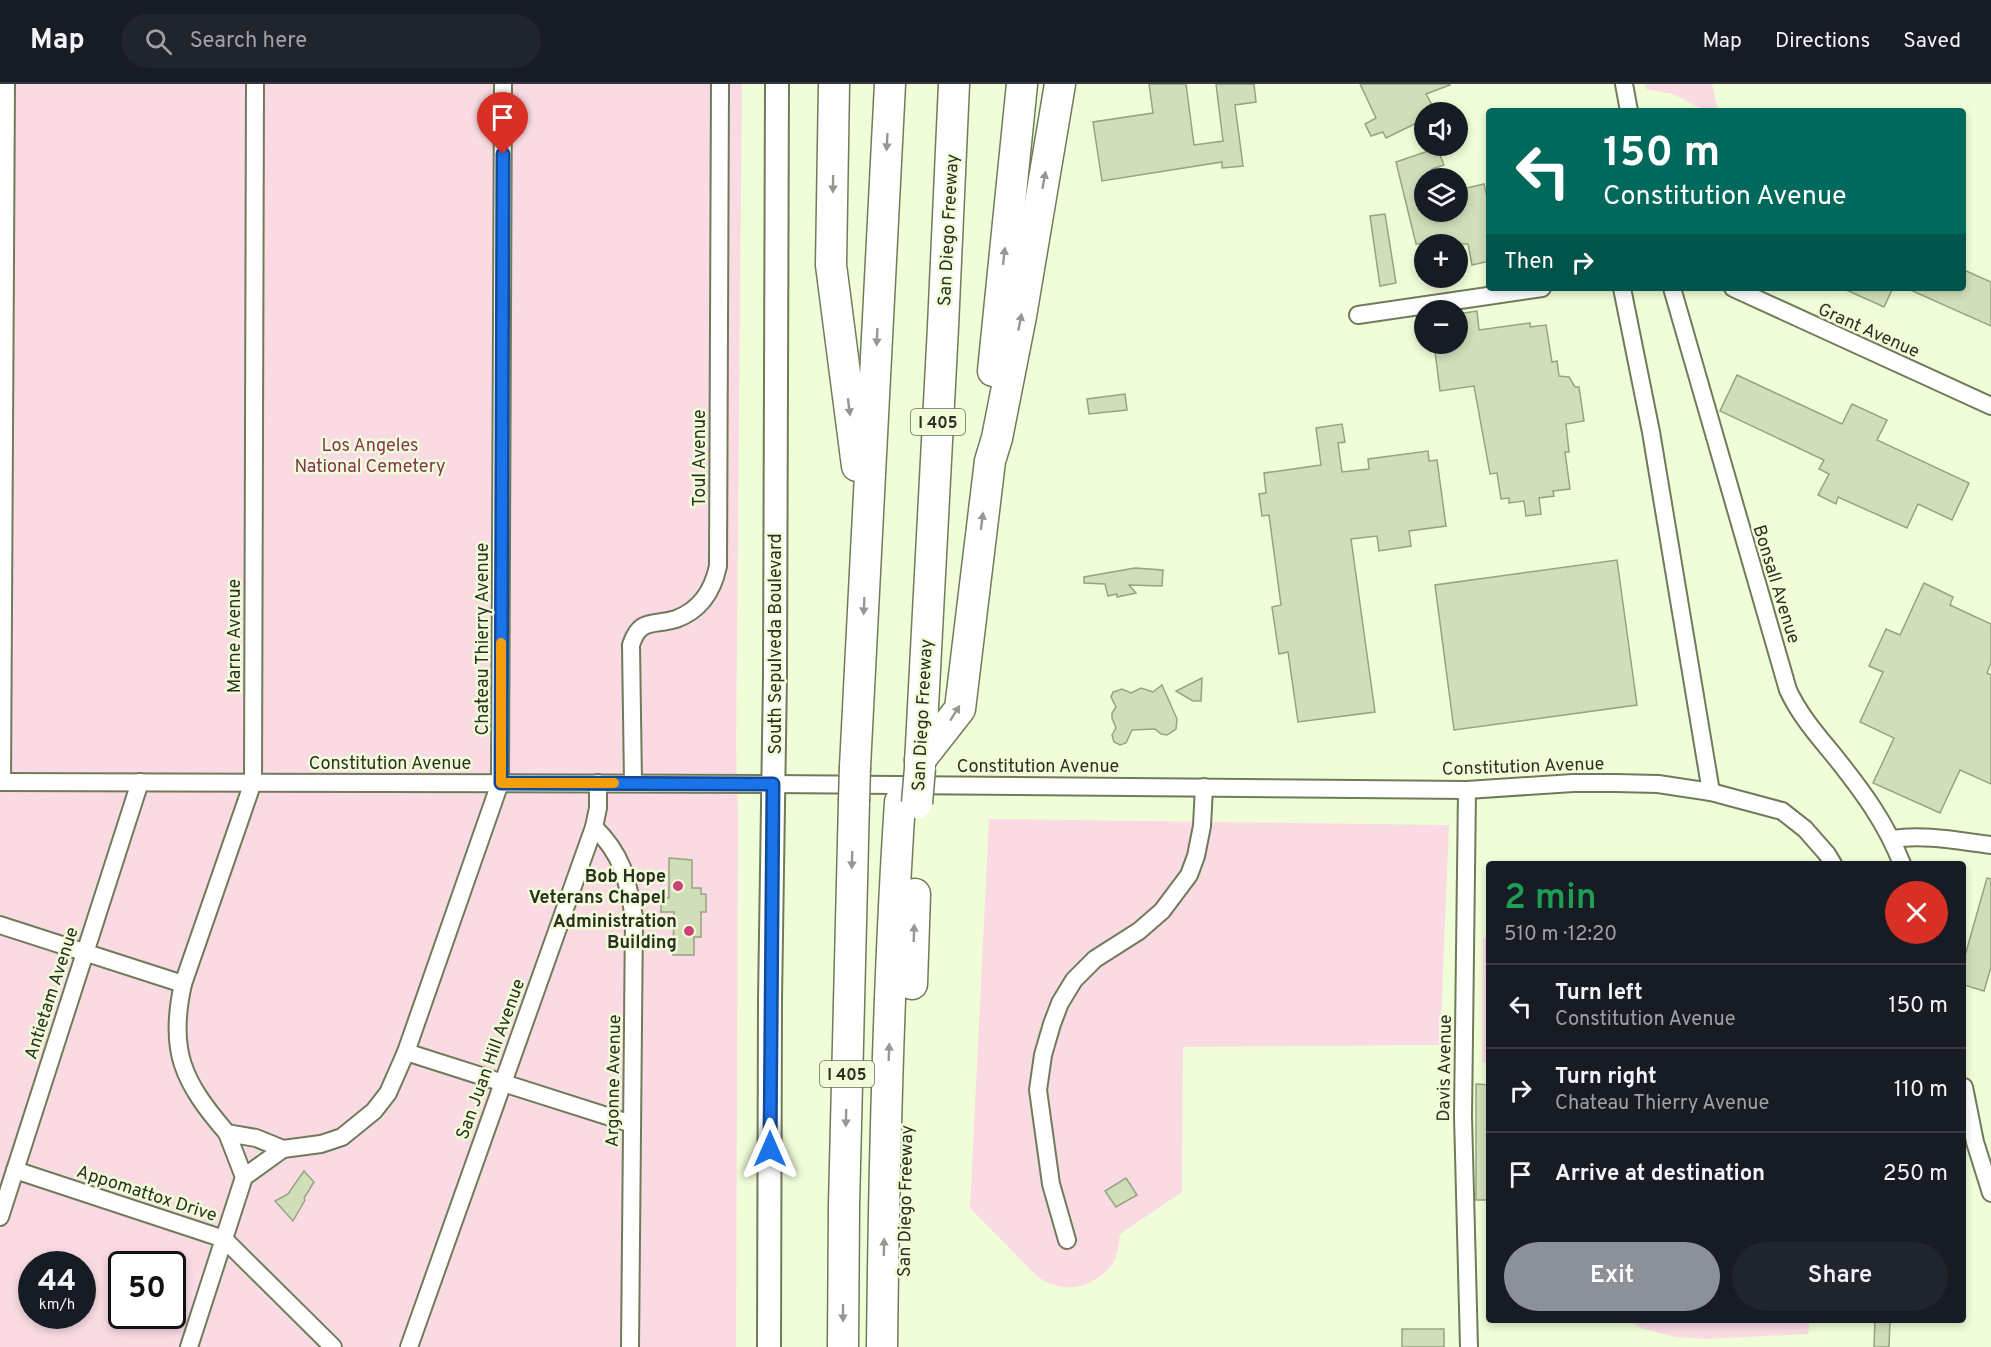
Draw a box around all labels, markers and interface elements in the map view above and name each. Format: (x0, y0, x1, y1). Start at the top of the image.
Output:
search box (121, 14, 541, 68)
text: Map (30, 23, 85, 59)
icon: search (142, 25, 175, 58)
text: Search here (190, 28, 307, 55)
text: Map (1702, 28, 1742, 55)
text: Directions (1775, 28, 1870, 55)
text: Saved (1903, 28, 1961, 55)
pin (477, 92, 528, 154)
icon: arrive (486, 101, 519, 134)
map controls (1414, 102, 1468, 354)
button: sound (1414, 102, 1468, 156)
text: 150 m (1603, 128, 1720, 181)
icon: left (1504, 132, 1582, 210)
one-way arrow (883, 133, 892, 152)
street label: San Diego Freeway (934, 153, 965, 307)
button: layers (1414, 168, 1468, 222)
one-way arrow (1040, 170, 1049, 189)
one-way arrow (828, 175, 837, 194)
text: Constitution Avenue (1603, 180, 1847, 214)
button: + (1414, 234, 1468, 288)
one-way arrow (1000, 246, 1009, 265)
icon: right (1566, 246, 1599, 279)
text: Then (1504, 249, 1554, 276)
street label: Grant Avenue (1814, 299, 1923, 364)
button: − (1414, 300, 1468, 354)
one-way arrow (1016, 312, 1025, 331)
one-way arrow (873, 328, 882, 347)
one-way arrow (845, 397, 854, 416)
street label: Toul Avenue (689, 409, 712, 507)
road number: I 405 (911, 409, 965, 435)
park label: Los Angeles National Cemetery (295, 435, 445, 479)
one-way arrow (978, 512, 987, 531)
street label: Bonsall Avenue (1747, 522, 1805, 647)
street label: South Sepulveda Boulevard (765, 533, 788, 755)
street label: Chateau Thierry Avenue (472, 543, 495, 735)
street label: Marne Avenue (224, 579, 247, 693)
one-way arrow (860, 597, 869, 616)
street label: San Diego Freeway (908, 638, 939, 792)
one-way arrow (949, 705, 960, 722)
street label: Constitution Avenue (309, 753, 471, 776)
street label: Constitution Avenue (1442, 753, 1605, 782)
street label: Constitution Avenue (957, 756, 1119, 779)
one-way arrow (847, 850, 857, 869)
place label: Bob Hope Veterans Chapel (529, 866, 666, 910)
text: 2 min (1504, 876, 1597, 922)
marker: Bob Hope Veterans Chapel (671, 879, 685, 893)
button: close (1885, 881, 1948, 944)
place label: Administration Building (553, 911, 677, 955)
text: 510 m · 12:20 (1504, 922, 1617, 948)
street label: Antietam Avenue (20, 924, 85, 1063)
marker: Administration Building (682, 924, 696, 938)
one-way arrow (909, 924, 919, 943)
street label: San Juan Hill Avenue (452, 976, 531, 1143)
text: Turn left (1555, 980, 1643, 1007)
icon: left (1504, 990, 1537, 1023)
text: 150 m (1888, 993, 1948, 1020)
text: Constitution Avenue (1555, 1007, 1735, 1033)
street label: Argonne Avenue (602, 1014, 627, 1148)
street label: Davis Avenue (1433, 1014, 1458, 1122)
one-way arrow (884, 1042, 894, 1061)
road number: I 405 (820, 1061, 874, 1087)
text: Turn right (1555, 1064, 1657, 1091)
icon: right (1504, 1074, 1537, 1107)
text: 110 m (1894, 1077, 1948, 1104)
text: Chateau Thierry Avenue (1555, 1091, 1769, 1117)
one-way arrow (841, 1108, 850, 1127)
position arrow (738, 1117, 802, 1181)
street label: San Diego Freeway (894, 1125, 919, 1277)
icon: arrive (1504, 1158, 1537, 1191)
street label: Appomattox Drive (73, 1161, 220, 1228)
text: Arrive at destination (1555, 1161, 1765, 1188)
text: 250 m (1883, 1161, 1948, 1188)
one-way arrow (879, 1237, 889, 1256)
button: Exit (1504, 1242, 1720, 1311)
button: Share (1732, 1242, 1948, 1311)
speed limit sign: 50 (108, 1251, 186, 1329)
text: 44 (38, 1264, 76, 1301)
text: km/h (39, 1296, 75, 1315)
one-way arrow (838, 1303, 848, 1322)

